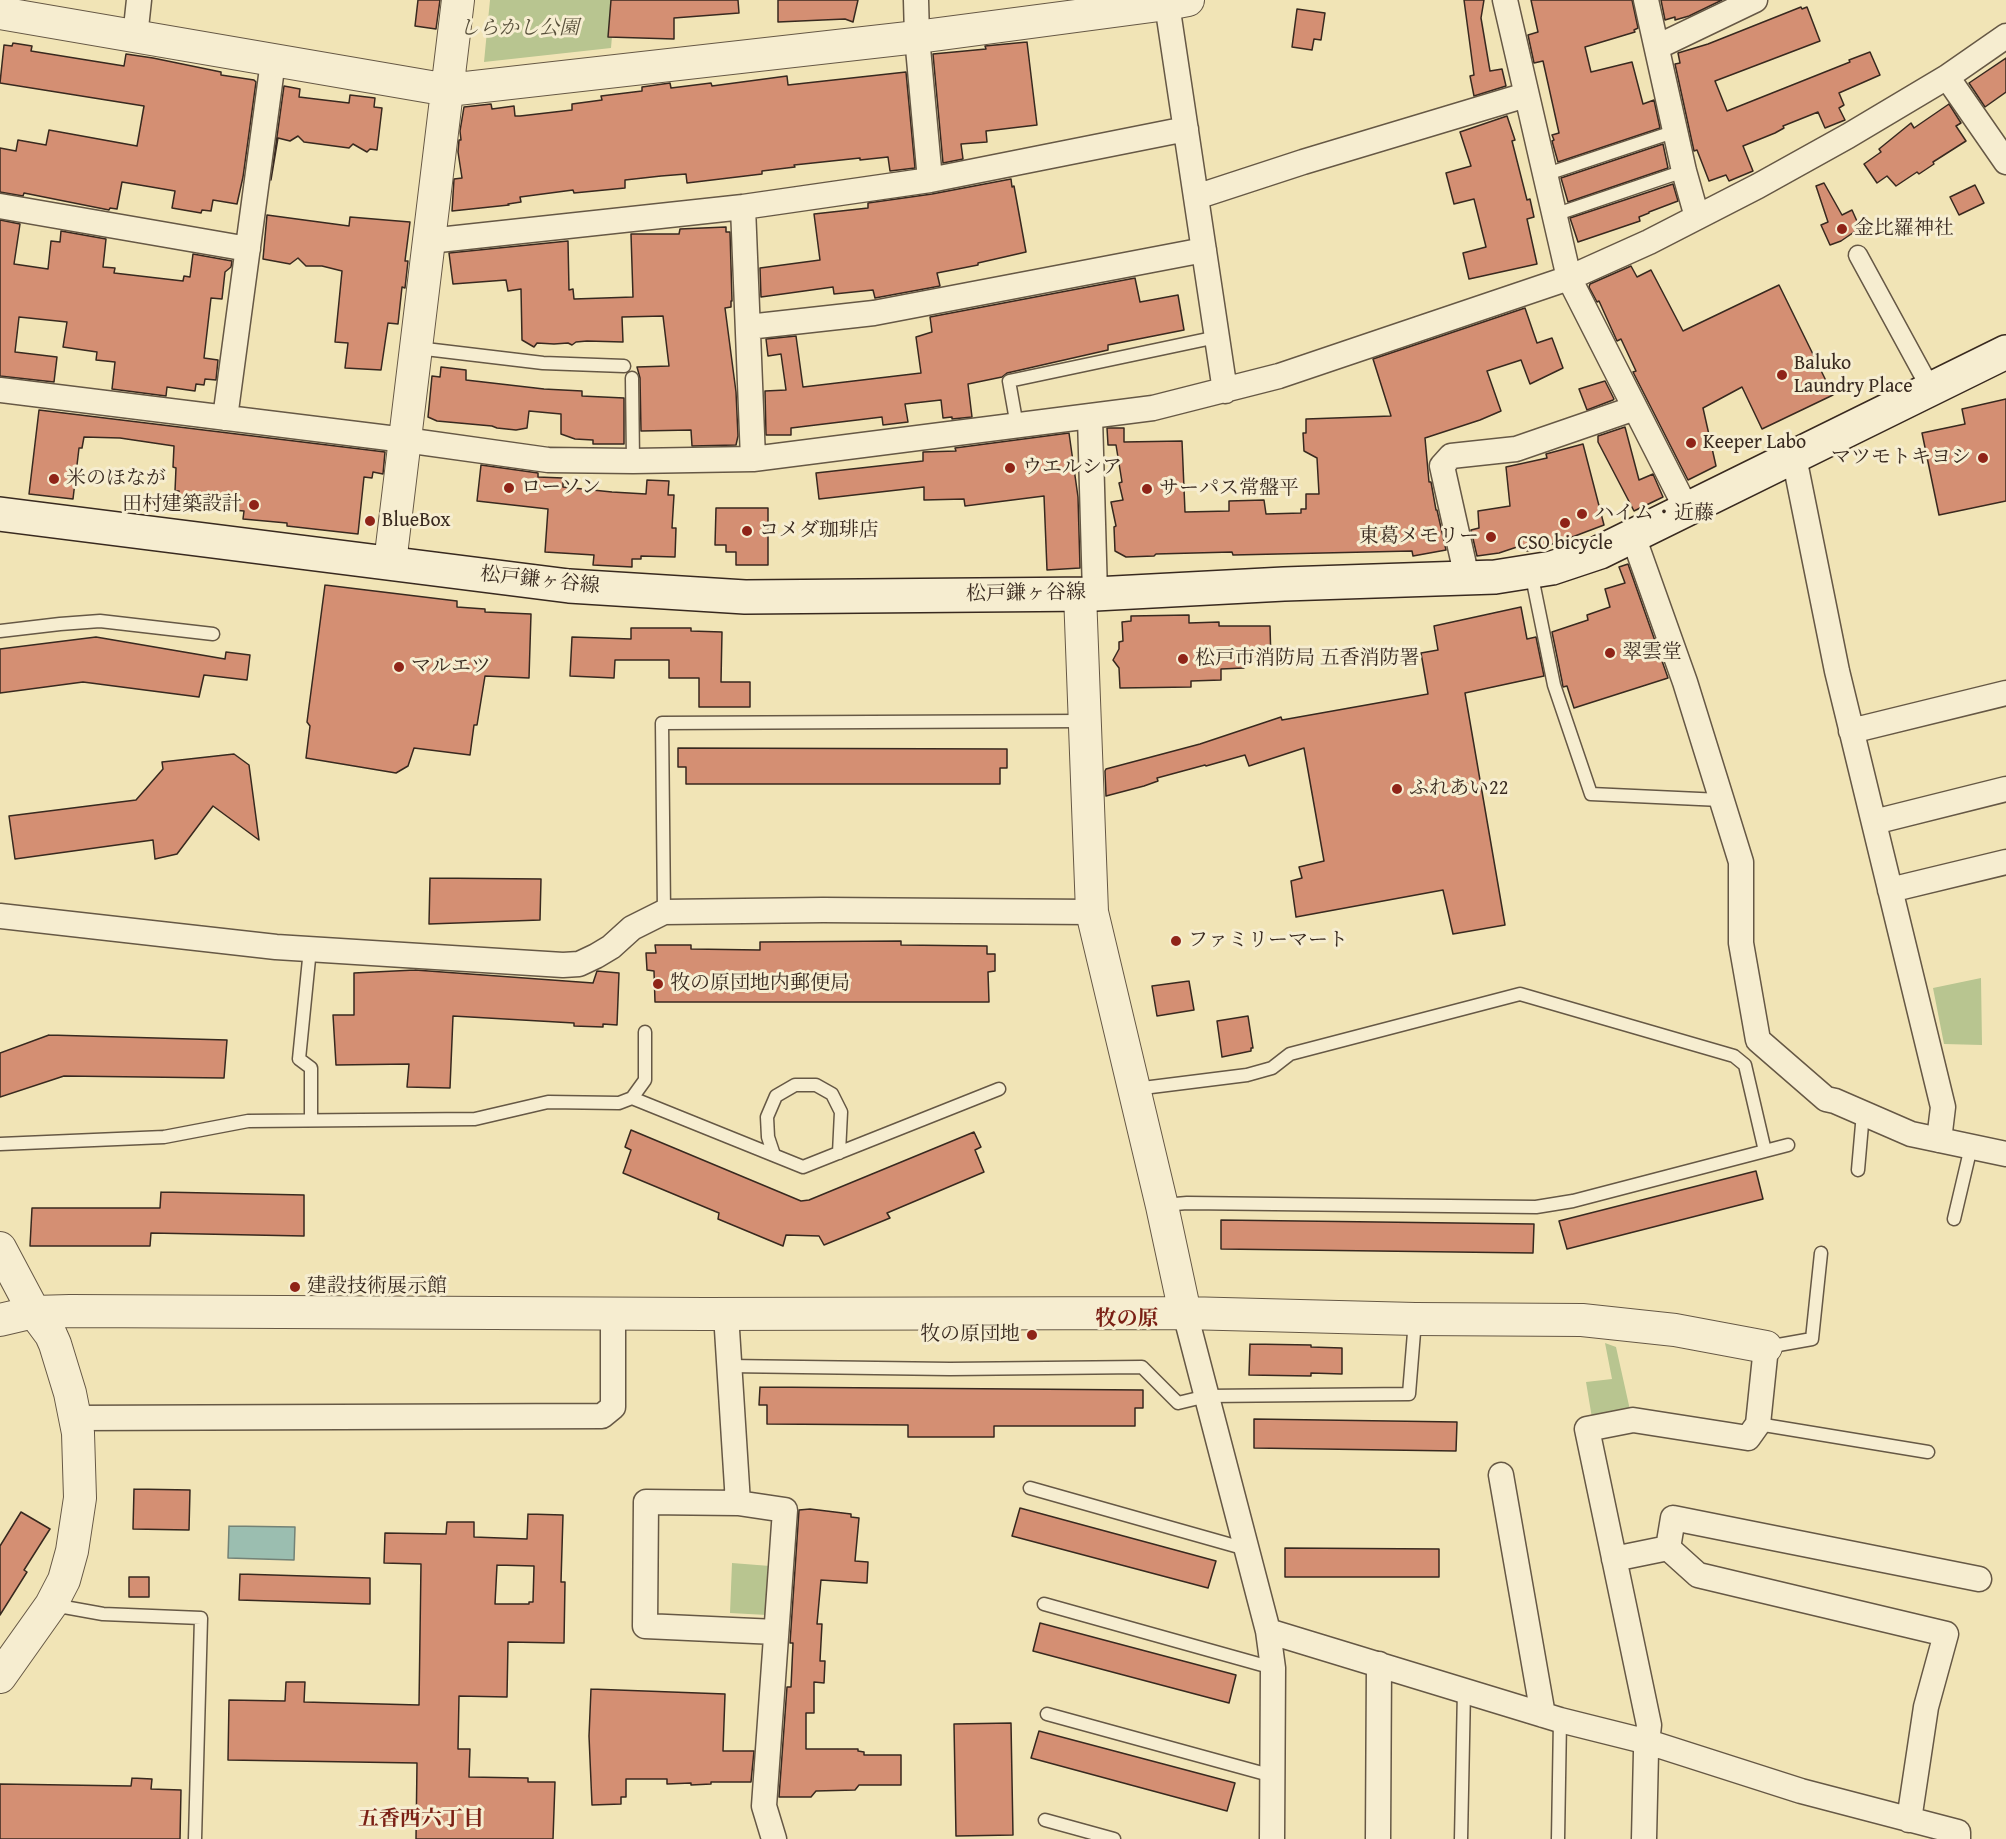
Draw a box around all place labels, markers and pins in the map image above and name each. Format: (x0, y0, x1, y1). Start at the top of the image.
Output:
place label: 金比羅神社 (1854, 217, 1954, 241)
marker: 金比羅神社 (1835, 222, 1849, 236)
place label: Baluko Laundry Place (1794, 352, 1913, 399)
marker: Baluko Laundry Place (1775, 368, 1789, 382)
place label: Keeper Labo (1703, 431, 1806, 455)
marker: Keeper Labo (1684, 436, 1698, 450)
place label: マツモトキヨシ (1831, 446, 1971, 470)
marker: マツモトキヨシ (1976, 451, 1990, 465)
place label: ウエルシア (1022, 456, 1122, 480)
marker: ウエルシア (1003, 461, 1017, 475)
place label: 米のほなが (66, 467, 166, 491)
marker: 米のほなが (47, 472, 61, 486)
place label: ローソン (521, 476, 601, 500)
place label: サーパス常盤平 (1159, 477, 1299, 501)
marker: ローソン (502, 481, 516, 495)
marker: サーパス常盤平 (1140, 482, 1154, 496)
place label: 田村建築設計 (122, 493, 242, 517)
marker: 田村建築設計 (247, 498, 261, 512)
place label: ハイム・近藤 (1594, 502, 1714, 526)
marker: ハイム・近藤 (1575, 507, 1589, 521)
place label: BlueBox (382, 509, 450, 533)
marker: BlueBox (363, 514, 377, 528)
marker: CSO bicycle (1558, 516, 1572, 530)
place label: コメダ珈琲店 (759, 519, 879, 543)
marker: コメダ珈琲店 (740, 524, 754, 538)
place label: 東葛メモリー (1359, 525, 1479, 549)
marker: 東葛メモリー (1484, 530, 1498, 544)
place label: CSO bicycle (1517, 532, 1613, 556)
place label: 翠雲堂 (1622, 641, 1682, 665)
marker: 翠雲堂 (1603, 646, 1617, 660)
place label: 松戸市消防局 五香消防署 (1195, 647, 1419, 671)
marker: 松戸市消防局 五香消防署 (1176, 652, 1190, 666)
place label: マルエツ (411, 655, 491, 679)
marker: マルエツ (392, 660, 406, 674)
place label: ふれあい22 (1409, 777, 1508, 801)
marker: ふれあい22 (1390, 782, 1404, 796)
place label: ファミリーマート (1188, 929, 1348, 953)
marker: ファミリーマート (1169, 934, 1183, 948)
place label: 牧の原団地内郵便局 (670, 972, 850, 996)
marker: 牧の原団地内郵便局 (651, 977, 665, 991)
place label: 建設技術展示館 (307, 1275, 447, 1299)
marker: 建設技術展示館 (288, 1280, 302, 1294)
place label: 牧の原団地 (920, 1323, 1020, 1347)
marker: 牧の原団地 (1025, 1328, 1039, 1342)

